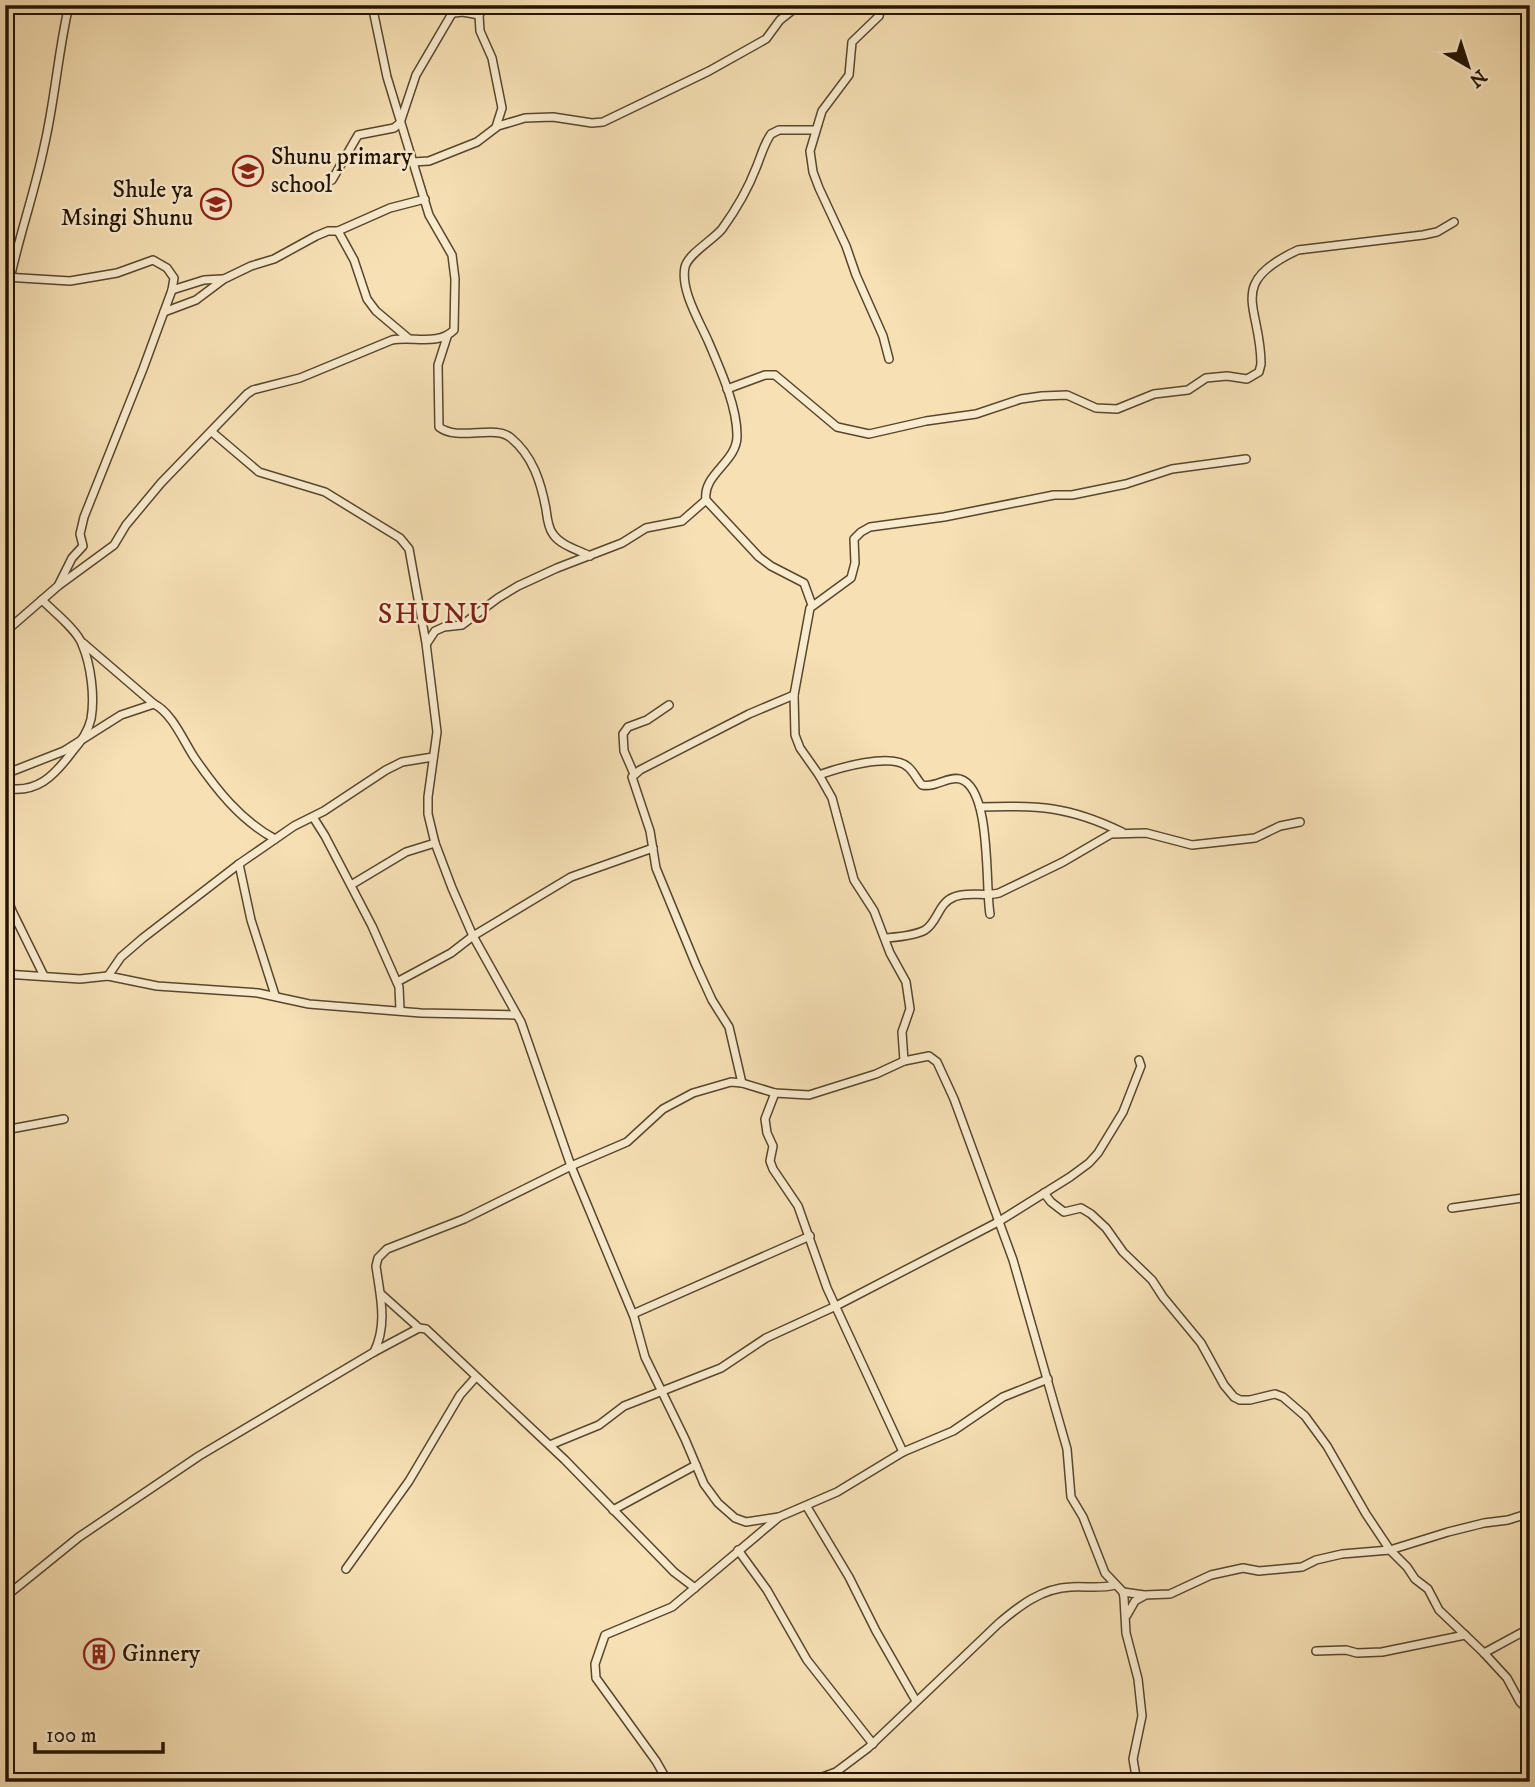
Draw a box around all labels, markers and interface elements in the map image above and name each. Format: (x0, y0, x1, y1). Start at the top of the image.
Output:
north arrow (1434, 32, 1504, 102)
text: N (1464, 64, 1491, 92)
place label: Shunu primary school (271, 142, 413, 200)
school or university icon: Shunu primary school (231, 154, 265, 188)
place label: Shule ya Msingi Shunu (61, 175, 194, 233)
school or university icon: Shule ya Msingi Shunu (199, 187, 233, 221)
district label: SHUNU (378, 597, 492, 632)
building icon: Ginnery (82, 1637, 116, 1671)
place label: Ginnery (122, 1639, 201, 1669)
scale bar (35, 1710, 163, 1754)
text: 100 m (46, 1723, 97, 1749)

